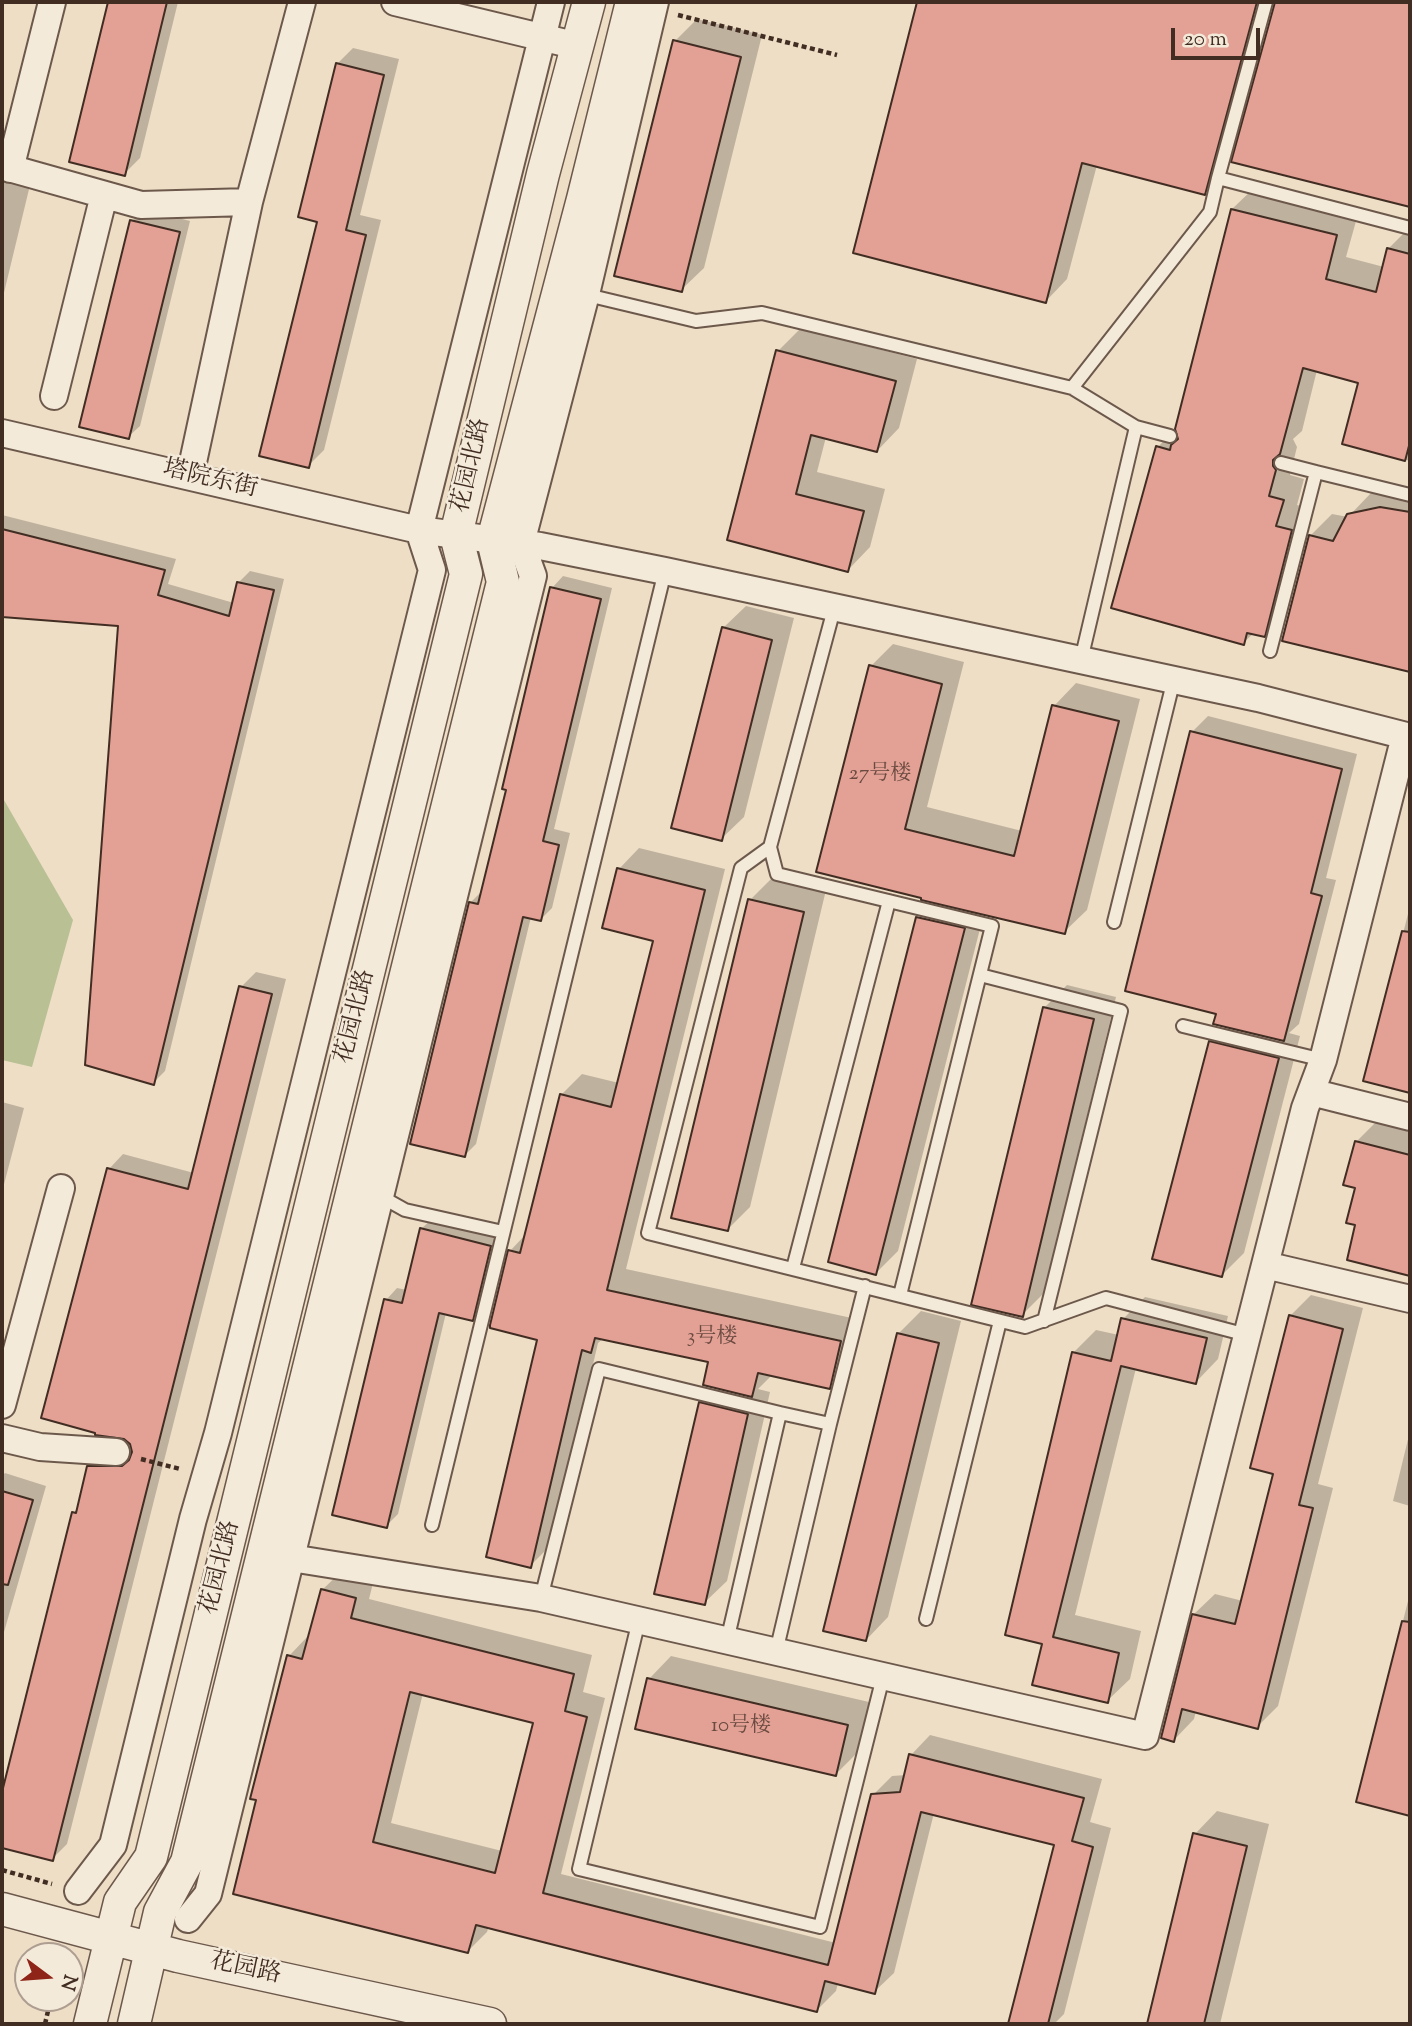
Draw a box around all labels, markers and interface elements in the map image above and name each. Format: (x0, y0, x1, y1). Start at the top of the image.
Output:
scale bar (1174, 14, 1263, 58)
text: 20 m (1184, 25, 1227, 55)
street label: 花园北路 (448, 416, 498, 516)
street label: 塔院东街 (160, 456, 260, 506)
house number: 27号楼 (849, 762, 911, 788)
street label: 花园北路 (331, 967, 383, 1067)
house number: 3号楼 (687, 1325, 737, 1351)
street label: 花园北路 (196, 1518, 248, 1618)
house number: 10号楼 (711, 1714, 771, 1740)
north arrow (14, 1942, 84, 2012)
street label: 花园路 (207, 1948, 283, 1992)
text: N (53, 1971, 83, 1993)

